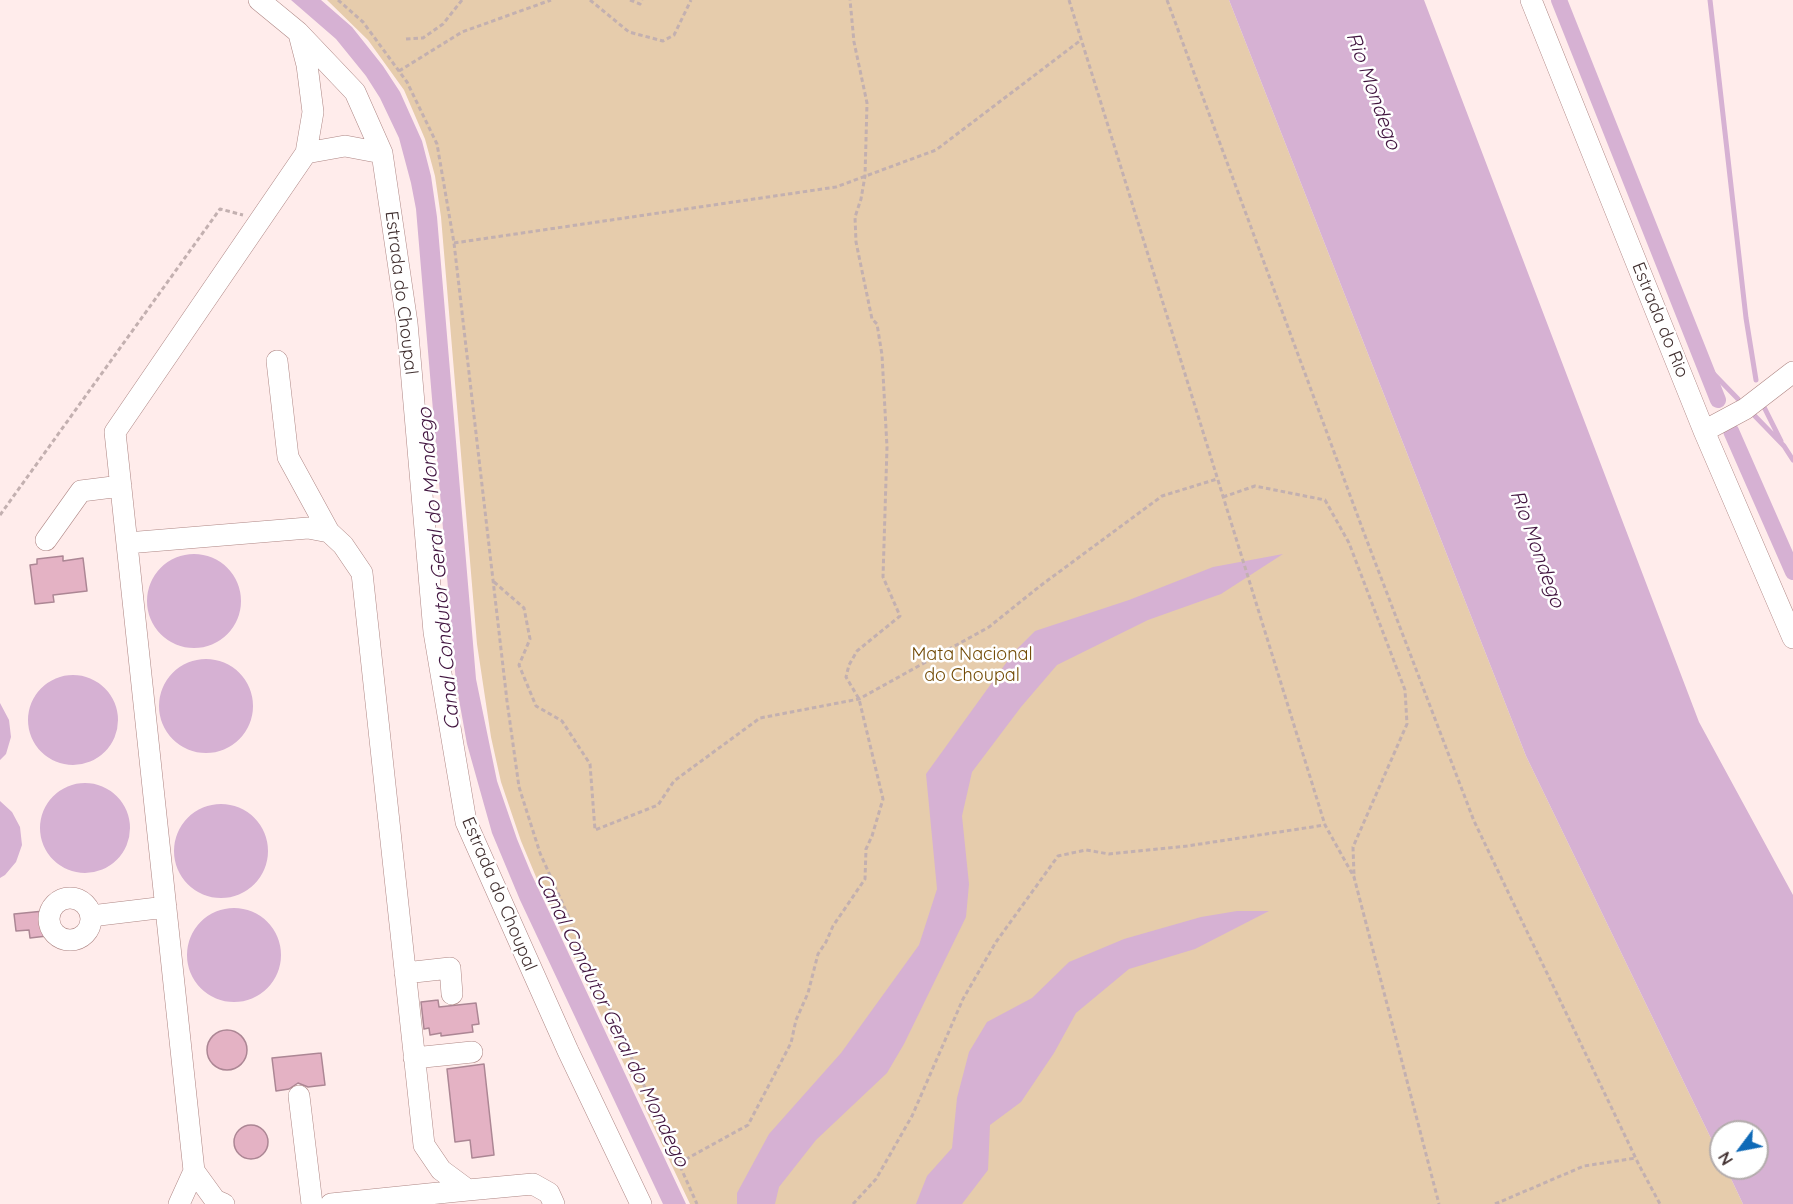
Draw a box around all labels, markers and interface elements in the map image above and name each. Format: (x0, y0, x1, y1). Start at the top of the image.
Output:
water label: Rio Mondego (1341, 29, 1405, 153)
street label: Estrada do Choupal (380, 210, 422, 376)
street label: Estrada do Rio (1627, 259, 1693, 381)
water label: Canal Condutor Geral do Mondego (413, 407, 465, 731)
water label: Rio Mondego (1505, 487, 1569, 611)
park label: Mata Nacional do Choupal (911, 644, 1033, 686)
street label: Estrada do Choupal (457, 814, 541, 974)
water label: Canal Condutor Geral do Mondego (530, 869, 694, 1171)
north arrow (1709, 1120, 1769, 1180)
text: N (1714, 1148, 1737, 1169)

